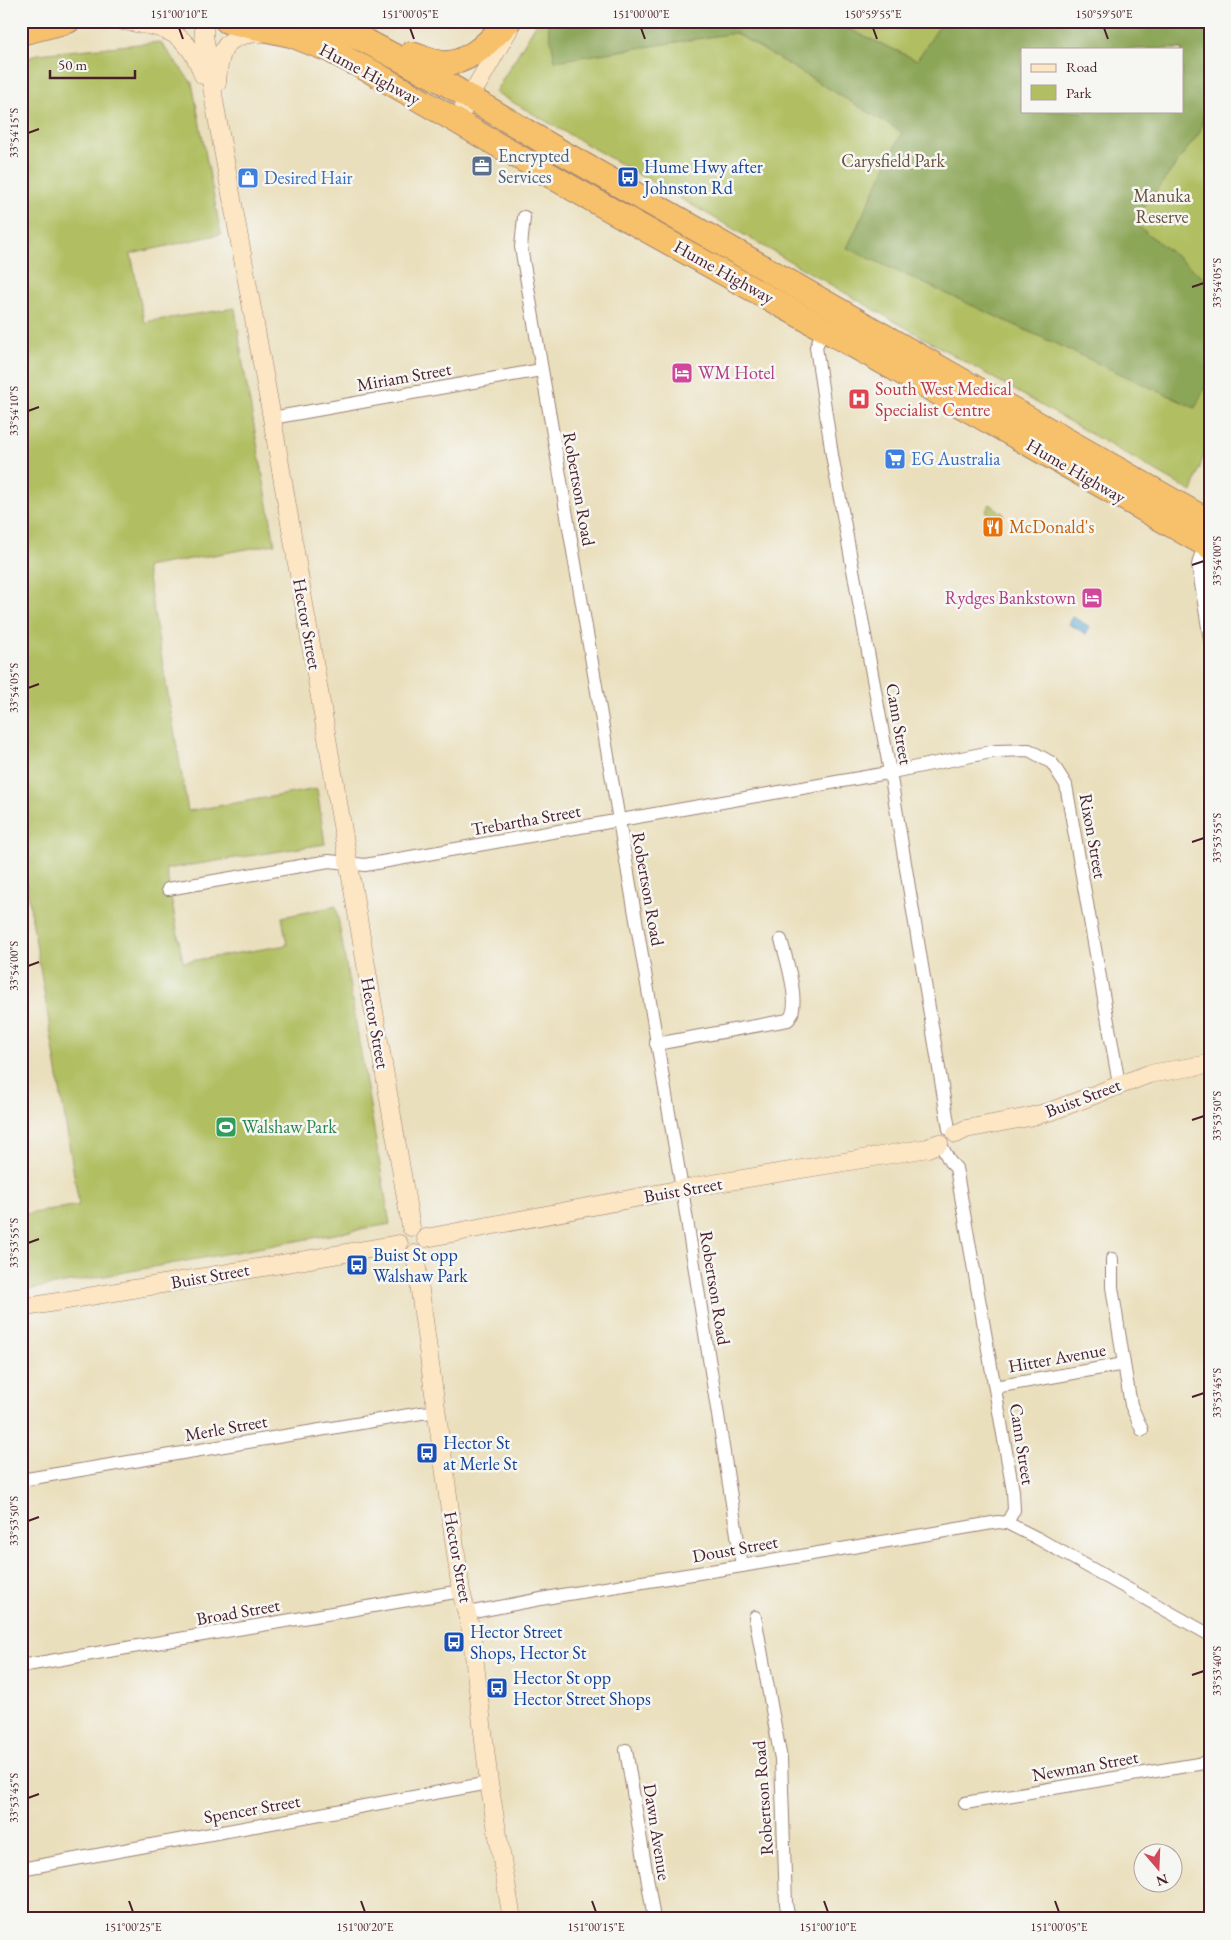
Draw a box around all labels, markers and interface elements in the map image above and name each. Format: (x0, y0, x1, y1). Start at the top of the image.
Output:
text: 151°00'10"E (151, 6, 208, 22)
text: 151°00'05"E (382, 6, 439, 22)
text: 151°00'00"E (613, 6, 670, 22)
text: 150°59'55"E (845, 6, 902, 22)
text: 150°59'50"E (1076, 6, 1133, 22)
street label: Hume Highway (316, 37, 425, 110)
scale bar (50, 48, 135, 80)
legend (1021, 48, 1184, 112)
text: 50 m (58, 55, 87, 74)
text: Road (1066, 57, 1098, 76)
text: Park (1066, 83, 1093, 102)
text: 33°54'15"S (6, 108, 22, 158)
place label: Encrypted Services (498, 144, 570, 188)
park label: Carysfield Park (841, 149, 945, 172)
office icon: Encrypted Services (470, 154, 494, 178)
place label: Hume Hwy after Johnston Rd (642, 155, 763, 199)
bus stop icon: Hume Hwy after Johnston Rd (616, 165, 640, 189)
shop icon: Desired Hair (236, 166, 260, 190)
place label: Desired Hair (264, 166, 353, 189)
park label: Manuka Reserve (1133, 184, 1192, 228)
street label: Hume Highway (670, 235, 779, 309)
text: 33°54'05"S (1209, 258, 1225, 308)
street label: Miriam Street (355, 357, 453, 396)
hotel icon: WM Hotel (670, 361, 694, 385)
place label: WM Hotel (698, 361, 775, 384)
place label: South West Medical Specialist Centre (875, 377, 1012, 421)
text: 33°54'10"S (6, 386, 22, 436)
hospital icon: South West Medical Specialist Centre (847, 387, 871, 411)
street label: Robertson Road (558, 430, 601, 549)
street label: Hume Highway (1022, 433, 1130, 508)
supermarket icon: EG Australia (883, 447, 907, 471)
place label: EG Australia (911, 447, 1001, 470)
restaurant icon: McDonald's (981, 515, 1005, 539)
place label: McDonald's (1009, 515, 1094, 538)
text: 33°54'00"S (1209, 536, 1225, 586)
street label: Hector Street (288, 576, 327, 672)
place label: Rydges Bankstown (945, 586, 1076, 609)
hotel icon: Rydges Bankstown (1080, 586, 1104, 610)
text: 33°54'05"S (6, 663, 22, 713)
street label: Cann Street (881, 681, 918, 767)
street label: Rixon Street (1075, 792, 1112, 881)
street label: Trebartha Street (469, 799, 583, 840)
text: 33°53'55"S (1209, 813, 1225, 863)
street label: Robertson Road (627, 830, 670, 949)
text: 33°54'00"S (6, 941, 22, 991)
street label: Hector Street (356, 975, 395, 1071)
street label: Buist Street (1042, 1073, 1124, 1122)
text: 33°53'50"S (1209, 1091, 1225, 1141)
sports icon: Walshaw Park (214, 1115, 238, 1139)
place label: Walshaw Park (242, 1115, 337, 1138)
street label: Buist Street (642, 1171, 724, 1208)
text: 33°53'55"S (6, 1218, 22, 1268)
street label: Robertson Road (695, 1229, 736, 1347)
place label: Buist St opp Walshaw Park (373, 1243, 468, 1287)
bus stop icon: Buist St opp Walshaw Park (345, 1253, 369, 1277)
street label: Buist Street (169, 1257, 251, 1294)
street label: Hitter Avenue (1006, 1338, 1107, 1377)
text: 33°53'45"S (1209, 1368, 1225, 1418)
street label: Cann Street (1005, 1402, 1040, 1487)
street label: Merle Street (183, 1409, 269, 1446)
place label: Hector St at Merle St (443, 1431, 518, 1475)
bus stop icon: Hector St at Merle St (415, 1441, 439, 1465)
text: 33°53'50"S (6, 1496, 22, 1546)
street label: Hector Street (439, 1509, 478, 1605)
street label: Doust Street (690, 1530, 780, 1567)
street label: Broad Street (194, 1593, 282, 1630)
place label: Hector Street Shops, Hector St (470, 1620, 587, 1664)
bus stop icon: Hector Street Shops, Hector St (442, 1630, 466, 1654)
text: 33°53'40"S (1209, 1646, 1225, 1696)
place label: Hector St opp Hector Street Shops (513, 1666, 651, 1710)
bus stop icon: Hector St opp Hector Street Shops (485, 1676, 509, 1700)
street label: Robertson Road (747, 1739, 778, 1856)
street label: Newman Street (1030, 1745, 1140, 1786)
text: 33°53'45"S (6, 1773, 22, 1823)
street label: Dawn Avenue (639, 1782, 676, 1882)
street label: Spencer Street (202, 1789, 302, 1828)
north arrow (1134, 1842, 1184, 1892)
text: N (1153, 1870, 1171, 1891)
text: 151°00'25"E (105, 1919, 162, 1935)
text: 151°00'20"E (337, 1919, 394, 1935)
text: 151°00'15"E (568, 1919, 625, 1935)
text: 151°00'10"E (800, 1919, 857, 1935)
text: 151°00'05"E (1031, 1919, 1088, 1935)

